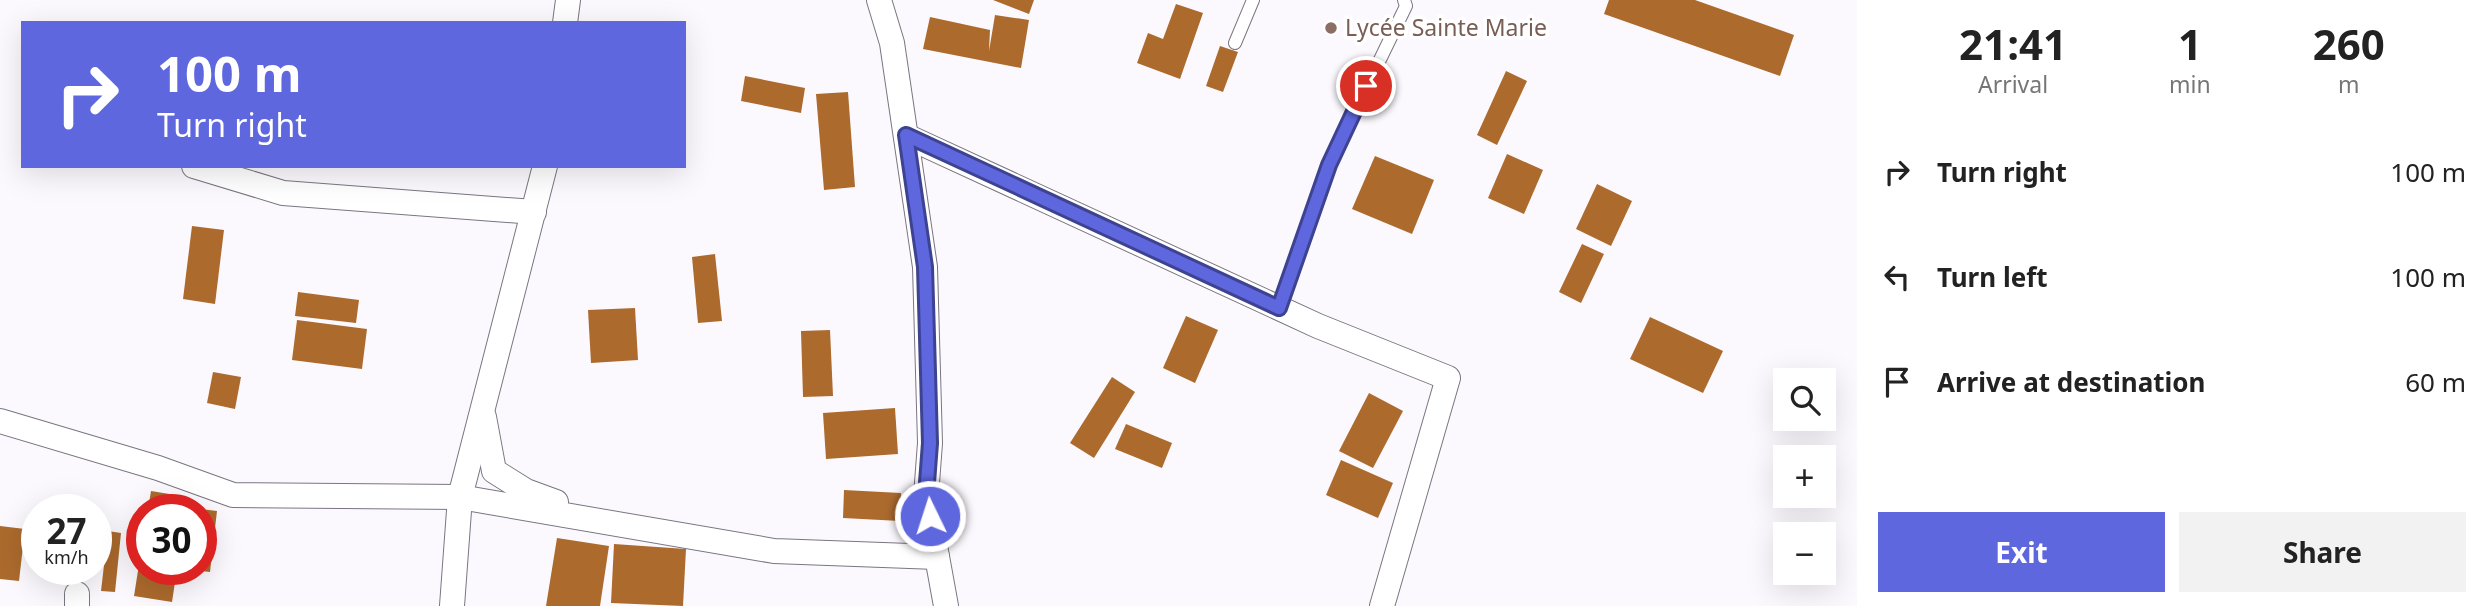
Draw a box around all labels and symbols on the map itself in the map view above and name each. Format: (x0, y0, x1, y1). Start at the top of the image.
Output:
place label: Lycée Sainte Marie (1345, 11, 1547, 43)
marker: Lycée Sainte Marie (1323, 20, 1339, 36)
pin (1336, 56, 1396, 116)
position arrow (893, 479, 967, 553)
speed limit sign: 30 (126, 494, 217, 585)

